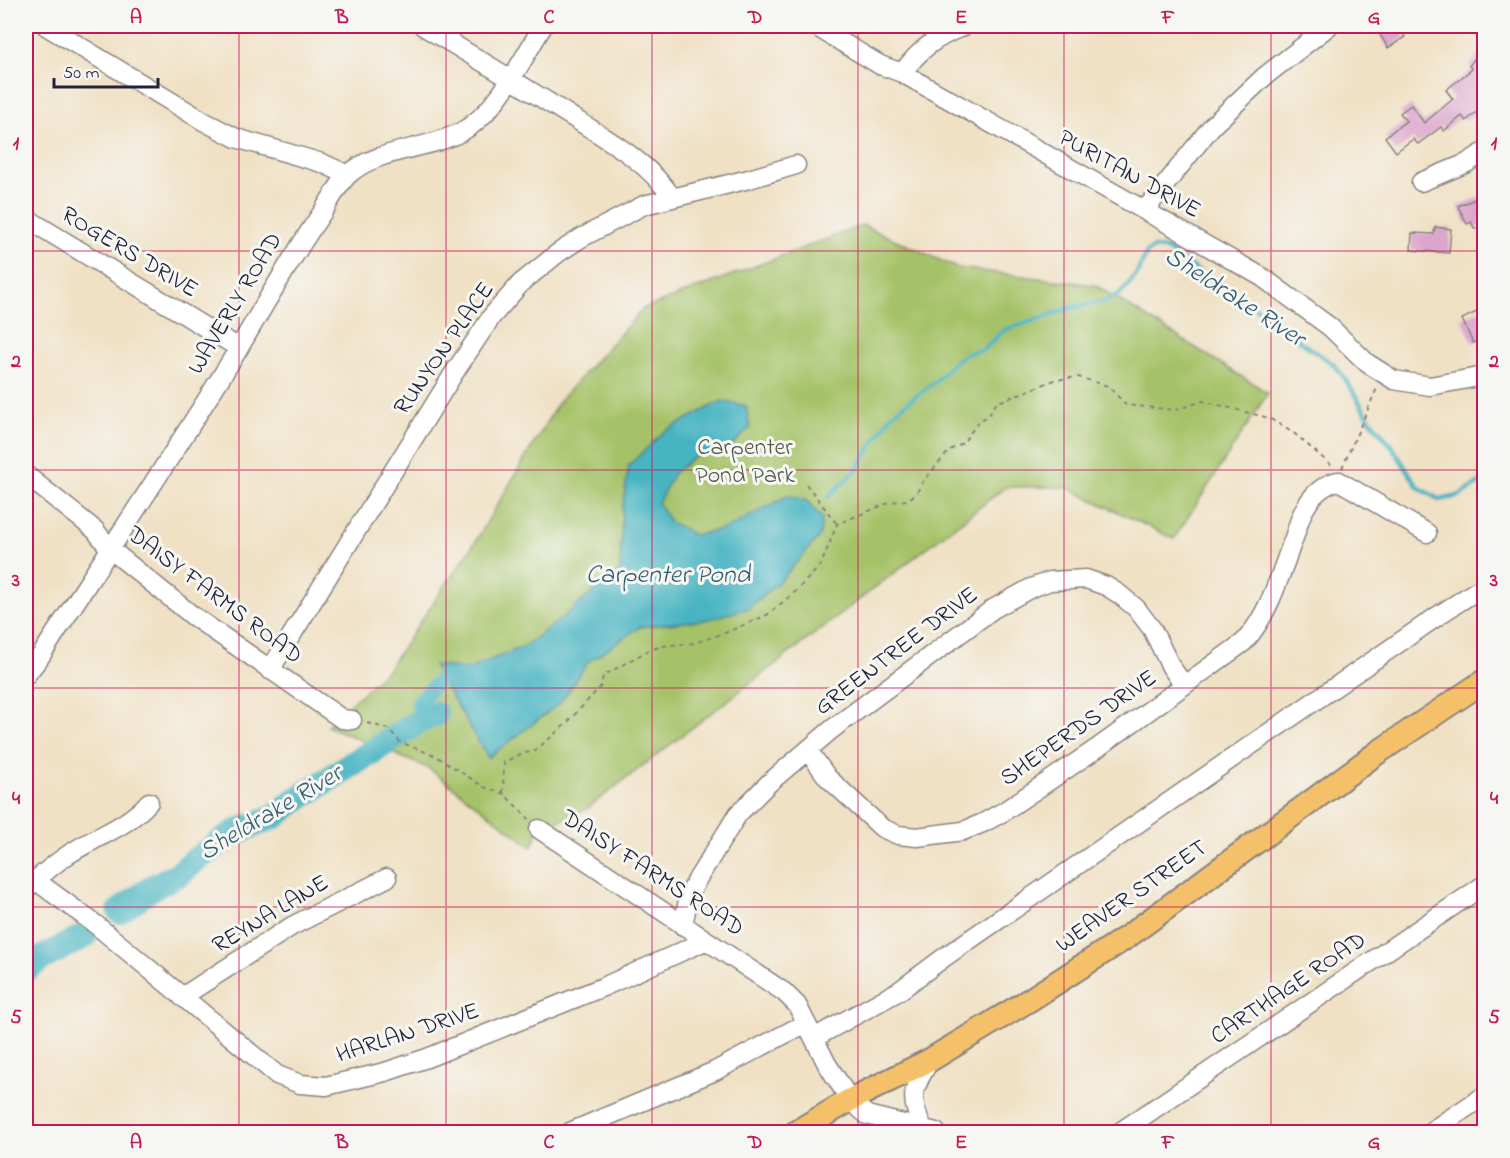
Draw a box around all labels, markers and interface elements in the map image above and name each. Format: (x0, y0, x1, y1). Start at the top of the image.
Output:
text: A (130, 4, 142, 33)
text: B (334, 4, 349, 33)
text: C (544, 4, 555, 33)
text: D (747, 4, 762, 33)
text: E (955, 4, 967, 33)
text: F (1161, 4, 1175, 33)
text: G (1368, 4, 1381, 33)
scale bar (54, 51, 158, 89)
text: 50 m (63, 61, 100, 87)
street label: PURITAN DRIVE (1051, 121, 1207, 229)
text: 1 (13, 130, 20, 159)
text: 1 (1491, 130, 1498, 159)
street label: ROGERS DRIVE (54, 198, 204, 308)
street label: WAVERLY ROAD (180, 226, 292, 382)
water label: Sheldrake River (1156, 238, 1314, 359)
street label: RUNYON PLACE (386, 275, 504, 423)
text: 2 (10, 348, 21, 377)
text: 2 (1488, 348, 1499, 377)
park label: Carpenter Pond Park (695, 431, 795, 494)
street label: DAISY FARMS ROAD (118, 518, 309, 674)
water label: Carpenter Pond (586, 557, 752, 595)
text: 3 (11, 567, 20, 596)
text: 3 (1489, 567, 1498, 596)
street label: GREENTREE DRIVE (808, 579, 986, 725)
street label: SHEPERDS DRIVE (994, 662, 1164, 796)
water label: Sheldrake River (192, 755, 352, 872)
text: 4 (12, 785, 21, 814)
text: 4 (1490, 785, 1499, 814)
street label: DAISY FARMS ROAD (553, 801, 750, 946)
street label: WEAVER STREET (1049, 831, 1215, 962)
street label: REYNA LANE (206, 866, 336, 964)
street label: CARTHAGE ROAD (1204, 924, 1374, 1054)
street label: HARLAN DRIVE (332, 994, 484, 1074)
text: 5 (10, 1004, 22, 1033)
text: 5 (1488, 1004, 1500, 1033)
text: A (130, 1129, 142, 1158)
text: B (334, 1129, 349, 1158)
text: C (544, 1129, 555, 1158)
text: D (747, 1129, 762, 1158)
text: E (955, 1129, 967, 1158)
text: F (1161, 1129, 1175, 1158)
text: G (1368, 1129, 1381, 1158)

